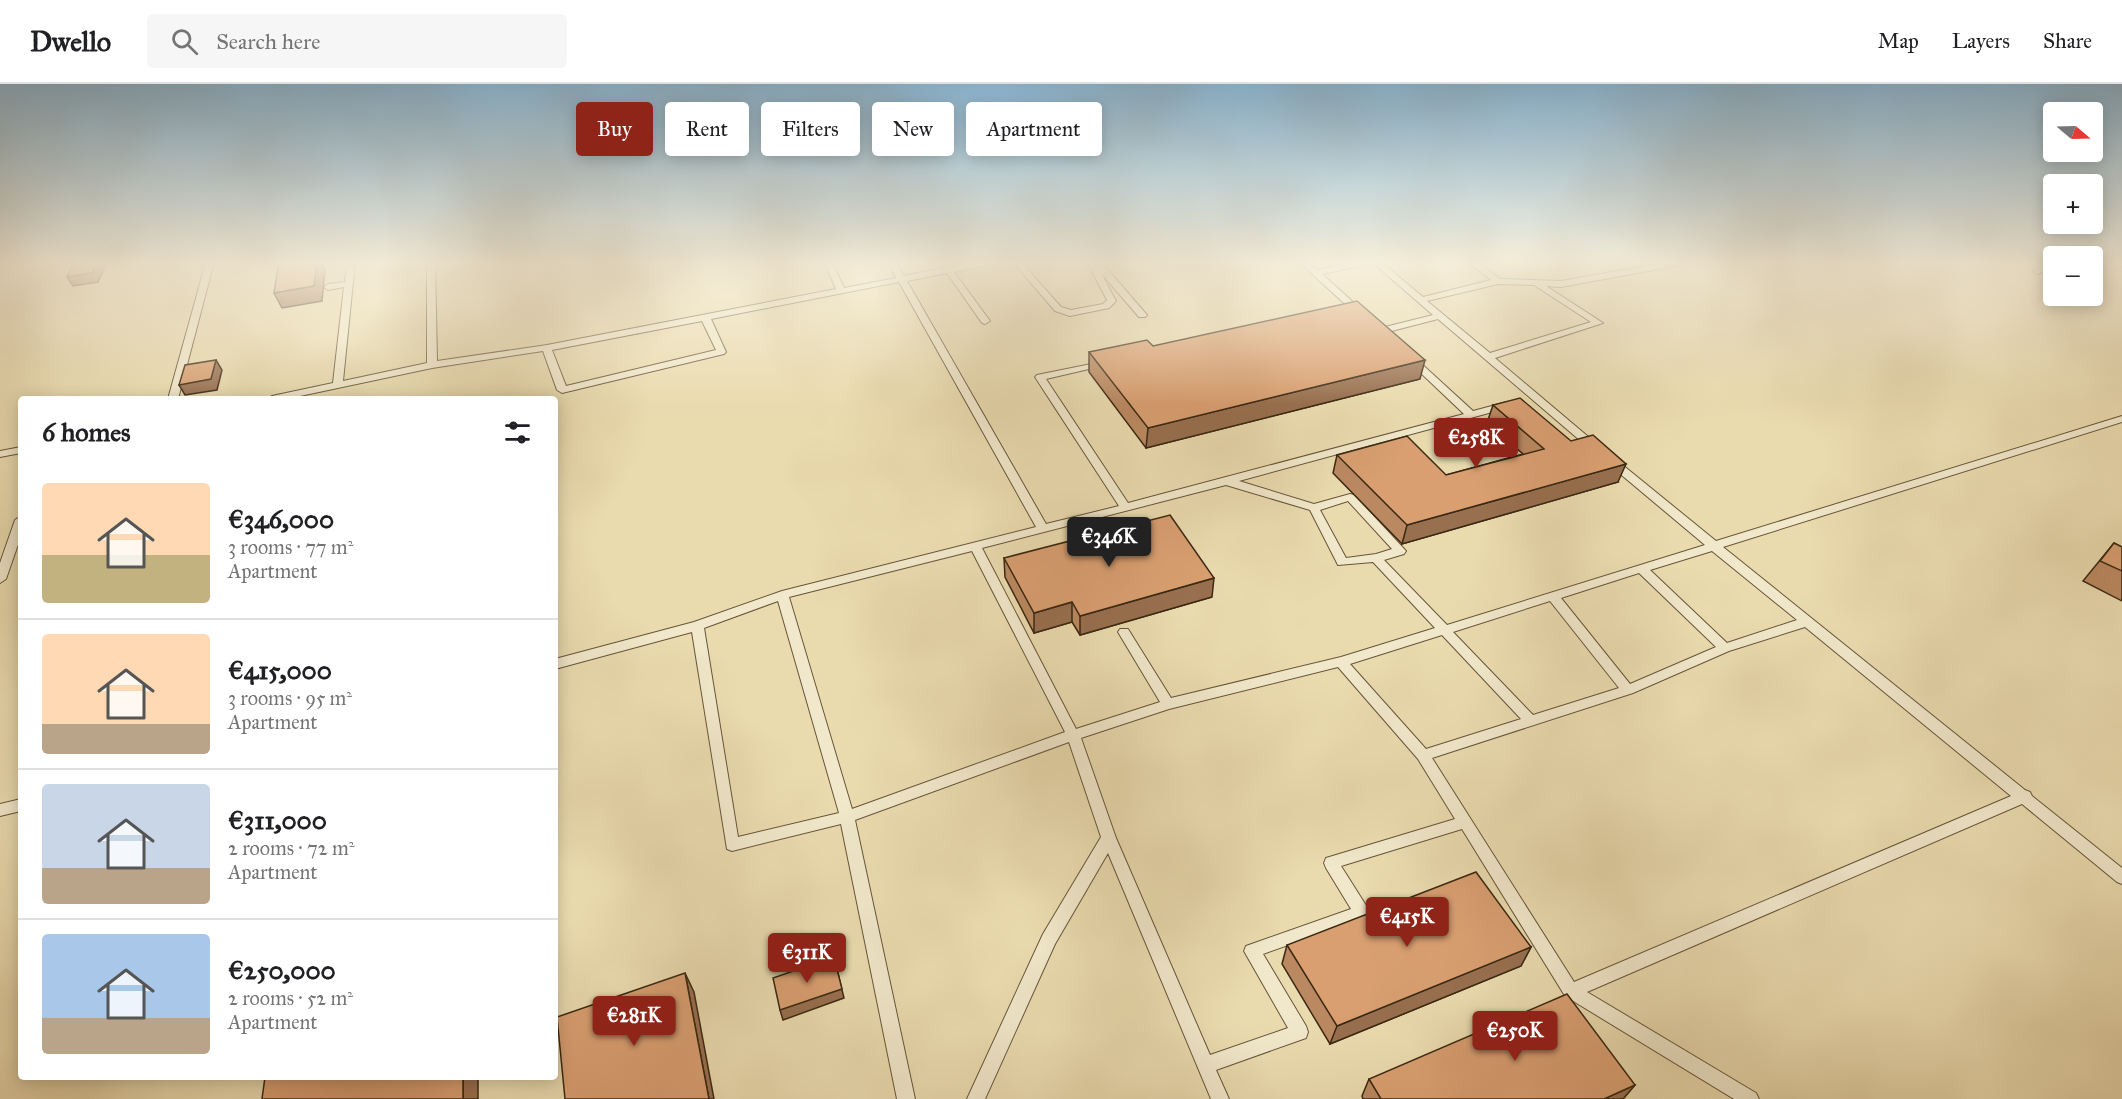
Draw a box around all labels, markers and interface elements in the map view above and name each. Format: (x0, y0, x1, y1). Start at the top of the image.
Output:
search box (147, 14, 567, 68)
text: Dwello (30, 24, 111, 59)
icon: search (168, 25, 201, 58)
text: Search here (216, 28, 320, 55)
text: Map (1878, 28, 1919, 54)
text: Layers (1952, 28, 2010, 54)
text: Share (2043, 28, 2092, 54)
chip: Buy (576, 102, 653, 156)
chip: Rent (665, 102, 749, 156)
chip: Filters (761, 102, 860, 156)
chip: New (872, 102, 954, 156)
chip: Apartment (966, 102, 1102, 156)
north arrow (2043, 102, 2103, 162)
map controls (2043, 102, 2103, 306)
button: + (2043, 174, 2103, 234)
button: − (2043, 246, 2103, 306)
text: 6 homes (42, 416, 131, 448)
icon: filters (501, 416, 534, 449)
pin: €258K (1434, 418, 1518, 469)
text: €258K (1448, 425, 1504, 449)
text: €346,000 (228, 503, 334, 535)
icon: home (90, 507, 162, 579)
pin: €346K (1067, 517, 1151, 568)
text: €346K (1081, 524, 1137, 548)
text: 3 rooms · 77 m² (228, 535, 353, 559)
text: Apartment (228, 559, 317, 583)
text: €415,000 (228, 654, 332, 686)
icon: home (90, 658, 162, 730)
text: 3 rooms · 95 m² (228, 686, 352, 710)
text: Apartment (228, 710, 317, 734)
text: €311,000 (228, 804, 327, 836)
icon: home (90, 808, 162, 880)
text: 2 rooms · 72 m² (228, 836, 355, 860)
text: Apartment (228, 860, 317, 884)
pin: €415K (1365, 897, 1449, 948)
text: €415K (1380, 904, 1434, 928)
pin: €311K (765, 933, 849, 984)
text: €311K (782, 940, 832, 964)
text: €250,000 (228, 954, 336, 986)
icon: home (90, 958, 162, 1030)
text: 2 rooms · 52 m² (228, 986, 353, 1010)
pin: €281K (592, 996, 676, 1047)
text: €281K (607, 1003, 661, 1027)
text: Apartment (228, 1010, 317, 1034)
pin: €250K (1473, 1011, 1557, 1062)
text: €250K (1487, 1018, 1543, 1042)

